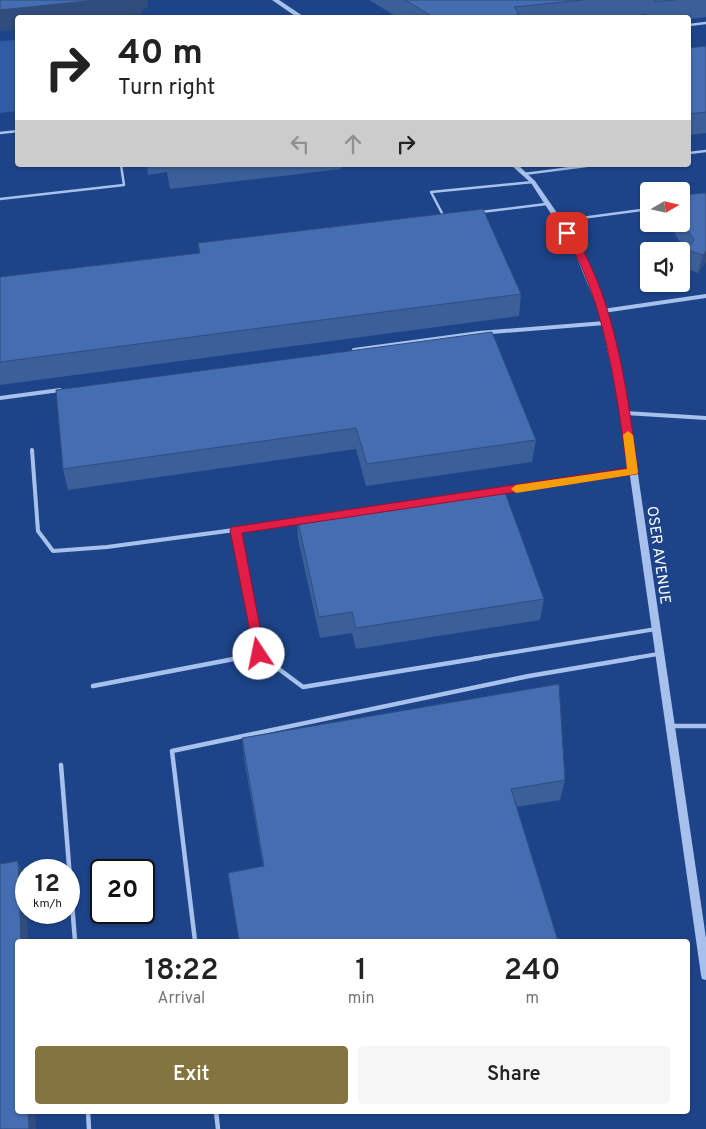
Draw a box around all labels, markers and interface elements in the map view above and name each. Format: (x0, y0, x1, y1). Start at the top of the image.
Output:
text: 40 m (118, 32, 203, 76)
icon: right (35, 35, 100, 100)
text: Turn right (118, 75, 215, 102)
icon: left (286, 130, 314, 158)
icon: ahead (339, 130, 367, 158)
icon: right (392, 130, 420, 158)
north arrow (640, 182, 690, 232)
map controls (640, 182, 690, 292)
pin (546, 212, 588, 254)
icon: arrive (553, 219, 581, 247)
button: sound (640, 242, 690, 292)
street label: OSER AVENUE (641, 505, 674, 605)
position arrow (232, 627, 284, 679)
speed limit sign: 20 (90, 859, 155, 924)
text: 12 (35, 869, 60, 901)
text: km/h (33, 896, 62, 912)
text: 18:22 (144, 953, 219, 990)
text: 1 (355, 953, 367, 990)
text: 240 (504, 953, 561, 990)
text: Arrival (158, 989, 205, 1009)
text: min (348, 989, 374, 1009)
text: m (525, 989, 539, 1009)
button: Exit (35, 1046, 348, 1104)
button: Share (358, 1046, 670, 1104)

